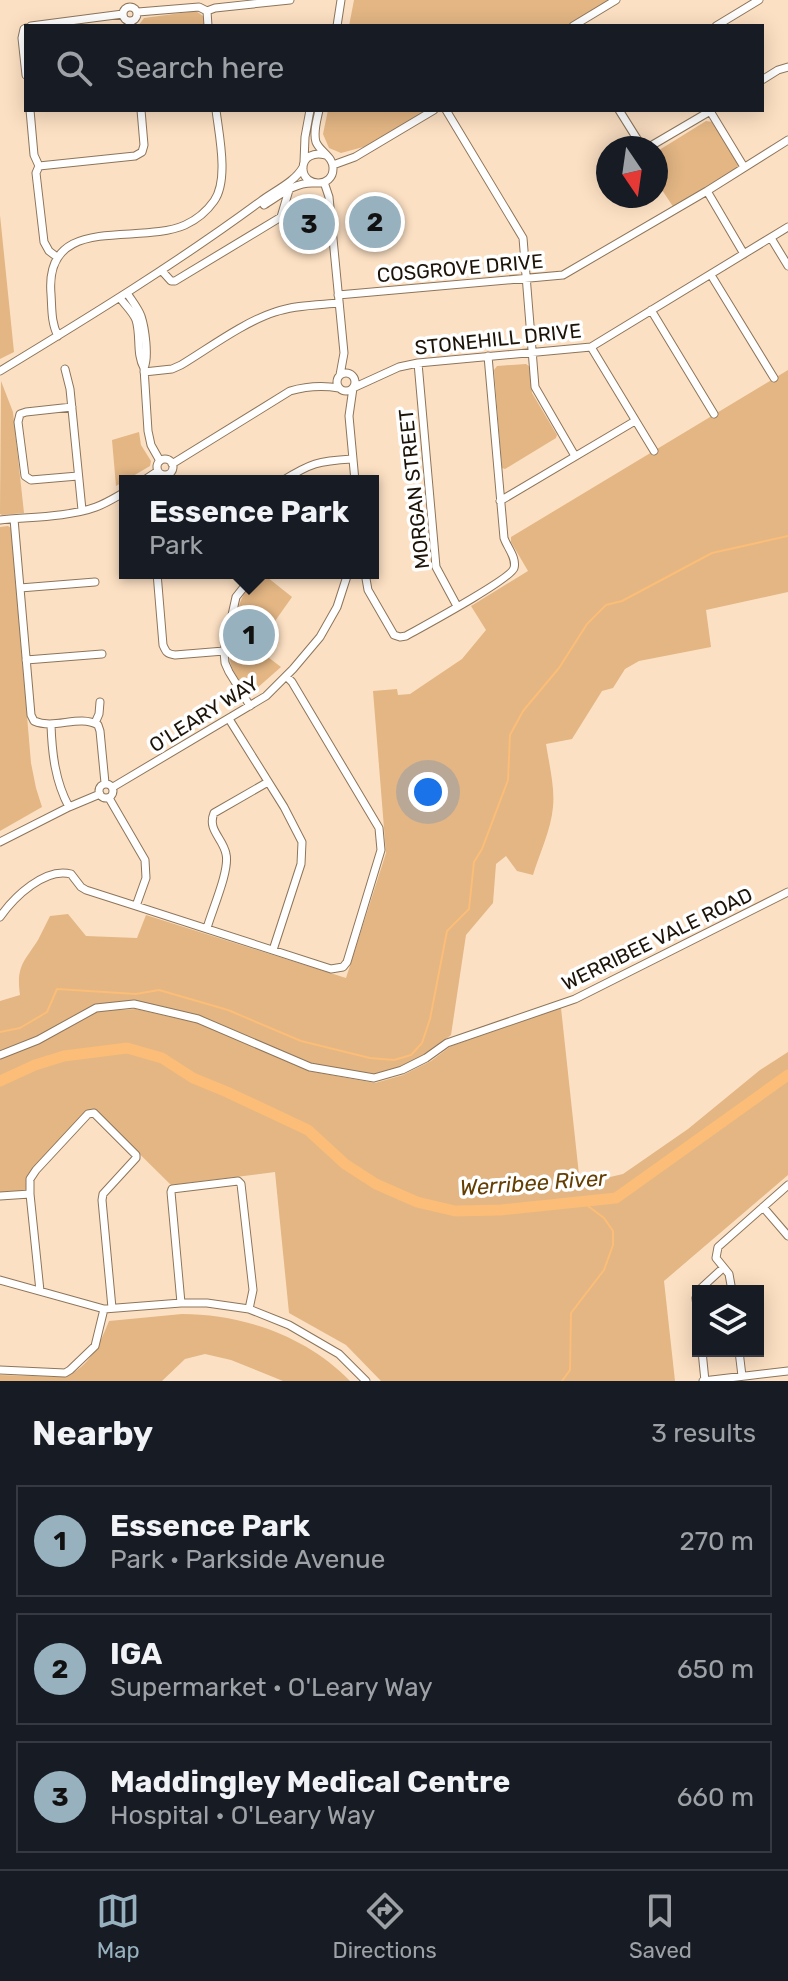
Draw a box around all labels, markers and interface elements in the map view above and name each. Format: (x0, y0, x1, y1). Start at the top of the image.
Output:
search box (24, 24, 764, 112)
icon: search (52, 46, 96, 90)
text: Search here (116, 50, 284, 86)
north arrow (596, 136, 668, 208)
pin: 2 (349, 192, 401, 252)
pin: 3 (283, 194, 335, 254)
street label: COSGROVE DRIVE (376, 249, 544, 287)
street label: STONEHILL DRIVE (414, 318, 582, 360)
street label: MORGAN STREET (394, 407, 434, 570)
popup (119, 475, 379, 579)
text: Essence Park (149, 494, 349, 530)
text: Park (149, 530, 203, 561)
pin: 1 (223, 605, 275, 665)
street label: O'LEARY WAY (145, 671, 263, 757)
your location (408, 772, 448, 812)
street label: WERRIBEE VALE ROAD (558, 882, 756, 996)
water label: Werribee River (459, 1164, 609, 1202)
map controls (692, 1285, 764, 1357)
button: layers (692, 1285, 764, 1357)
text: Nearby (32, 1413, 153, 1454)
text: 3 results (651, 1418, 756, 1449)
text: Essence Park (110, 1508, 310, 1544)
text: 1 (54, 1526, 66, 1557)
text: 270 m (679, 1526, 754, 1557)
text: Park · Parkside Avenue (110, 1544, 385, 1575)
text: IGA (110, 1636, 162, 1672)
text: 2 (52, 1654, 68, 1685)
text: 650 m (677, 1654, 754, 1685)
text: Supermarket · O'Leary Way (110, 1672, 433, 1703)
text: Maddingley Medical Centre (110, 1764, 510, 1800)
text: 3 (51, 1782, 69, 1813)
text: 660 m (677, 1782, 754, 1813)
text: Hospital · O'Leary Way (110, 1800, 375, 1831)
tab: Map (96, 1889, 140, 1964)
tab: Directions (332, 1889, 437, 1964)
tab: Saved (629, 1889, 692, 1964)

